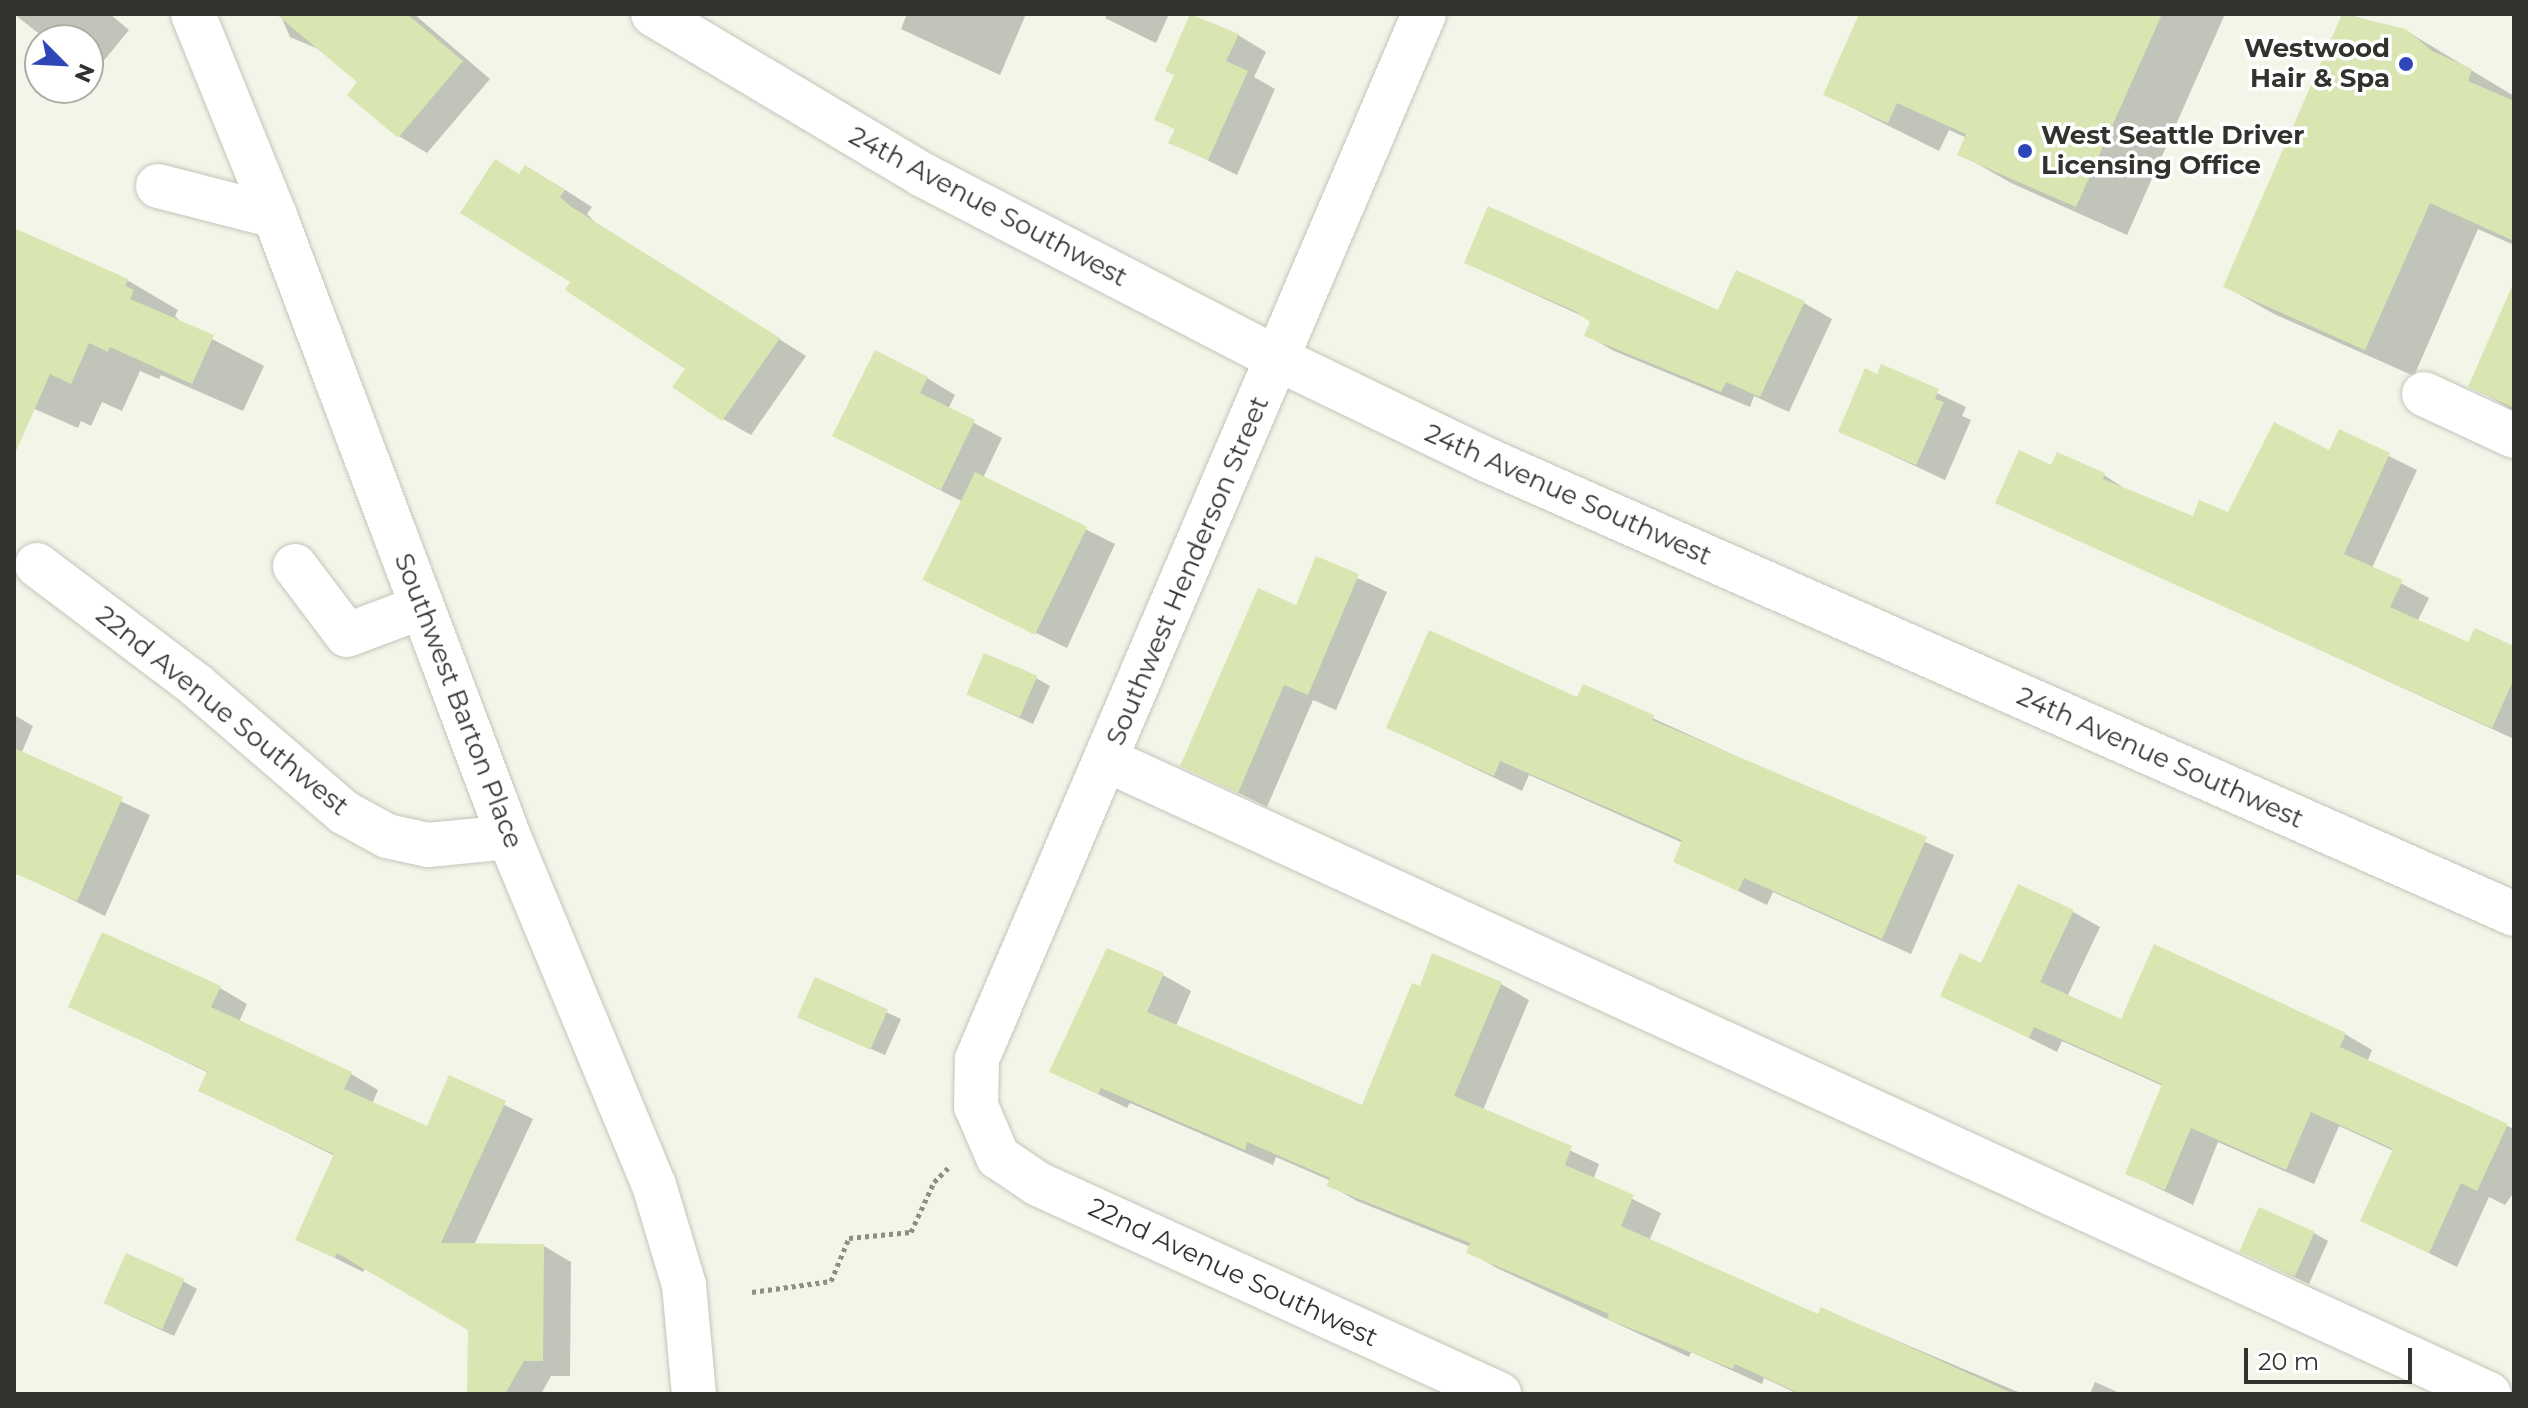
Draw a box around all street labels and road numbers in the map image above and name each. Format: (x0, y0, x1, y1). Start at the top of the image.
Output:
street label: 24th Avenue Southwest (844, 120, 1132, 294)
street label: Southwest Henderson Street (1100, 392, 1276, 750)
street label: 24th Avenue Southwest (1420, 418, 1716, 572)
street label: Southwest Barton Place (387, 549, 529, 853)
street label: 22nd Avenue Southwest (90, 600, 354, 822)
street label: 24th Avenue Southwest (2012, 681, 2308, 835)
street label: 22nd Avenue Southwest (1083, 1192, 1383, 1354)

